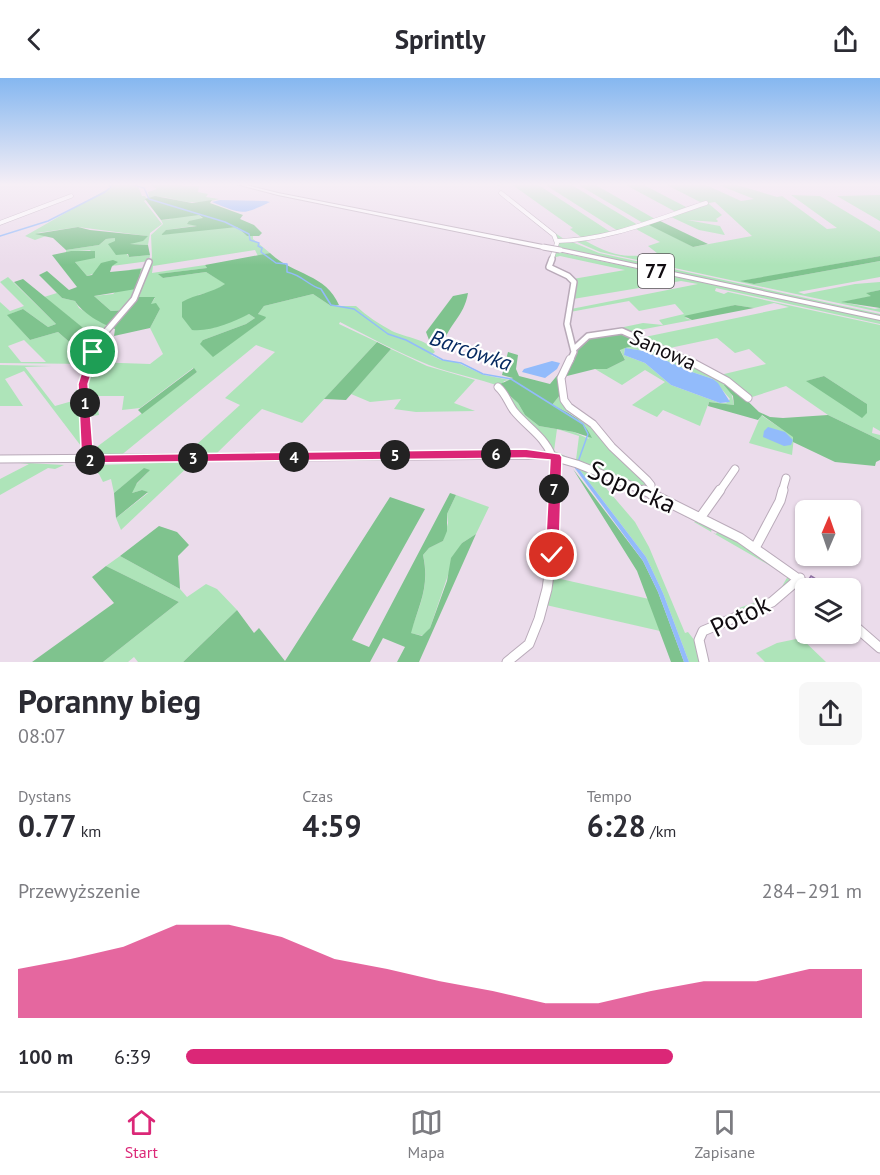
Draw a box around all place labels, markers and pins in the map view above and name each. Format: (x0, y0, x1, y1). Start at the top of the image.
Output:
pin (67, 326, 118, 377)
pin: 1 (70, 388, 100, 418)
pin: 6 (481, 439, 511, 469)
pin: 5 (380, 440, 410, 470)
pin: 4 (279, 442, 309, 472)
pin: 3 (178, 443, 208, 473)
pin: 2 (75, 445, 105, 475)
pin: 7 (539, 474, 569, 504)
pin (526, 529, 577, 580)

